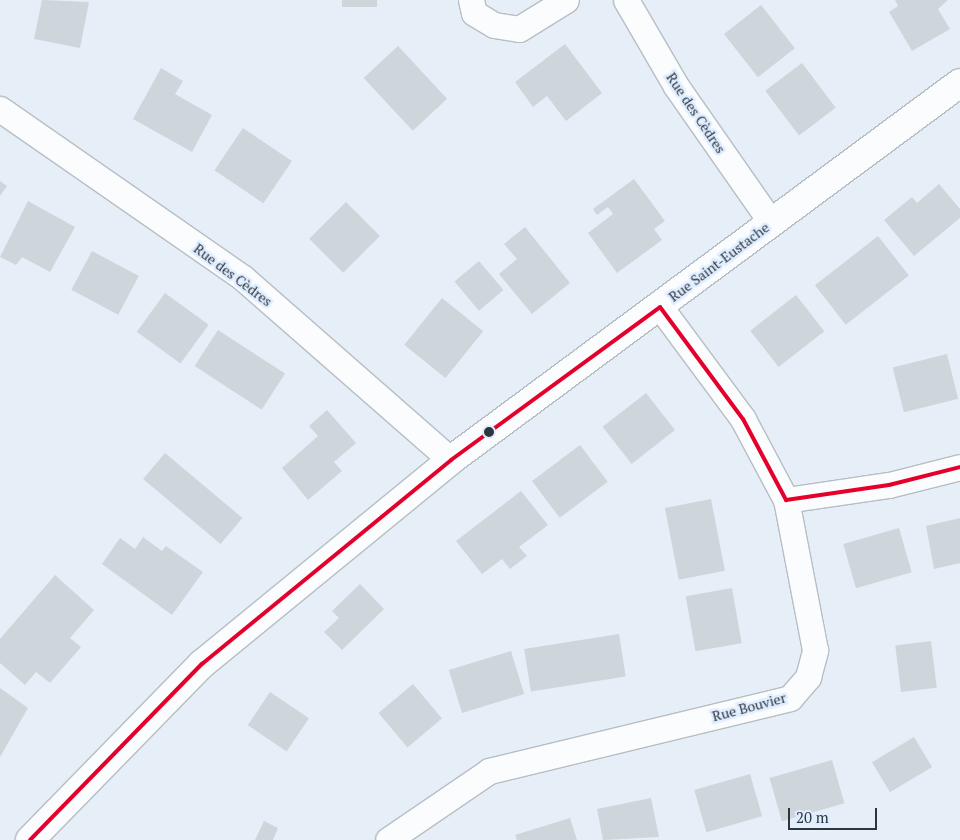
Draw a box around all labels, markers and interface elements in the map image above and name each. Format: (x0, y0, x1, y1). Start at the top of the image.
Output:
street label: Rue des Cèdres (663, 69, 729, 157)
street label: Rue Saint-Eustache (665, 219, 773, 305)
street label: Rue des Cèdres (191, 240, 275, 310)
unlabelled marker (484, 427, 494, 437)
street label: Rue Bouvier (710, 689, 788, 725)
scale bar (790, 798, 879, 830)
text: 20 m (796, 807, 829, 827)

